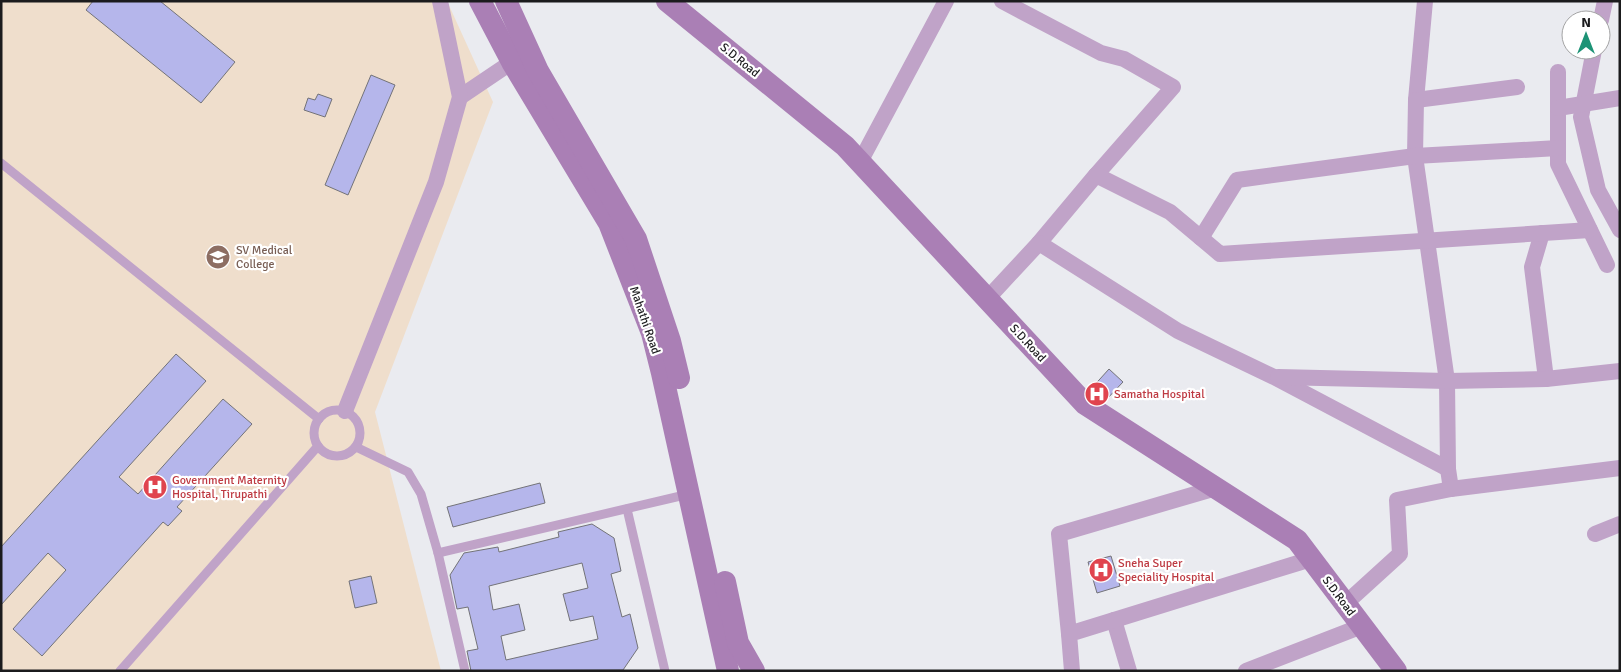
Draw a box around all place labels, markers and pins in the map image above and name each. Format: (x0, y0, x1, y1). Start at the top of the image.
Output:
place label: SV Medical College (236, 243, 293, 272)
school or university icon: SV Medical College (205, 244, 231, 270)
hospital icon: Samatha Hospital (1084, 381, 1110, 407)
place label: Samatha Hospital (1114, 387, 1205, 402)
place label: Government Maternity Hospital, Tirupathi (172, 473, 287, 502)
hospital icon: Government Maternity Hospital, Tirupathi (142, 474, 168, 500)
place label: Sneha Super Speciality Hospital (1118, 556, 1215, 585)
hospital icon: Sneha Super Speciality Hospital (1088, 557, 1114, 583)

